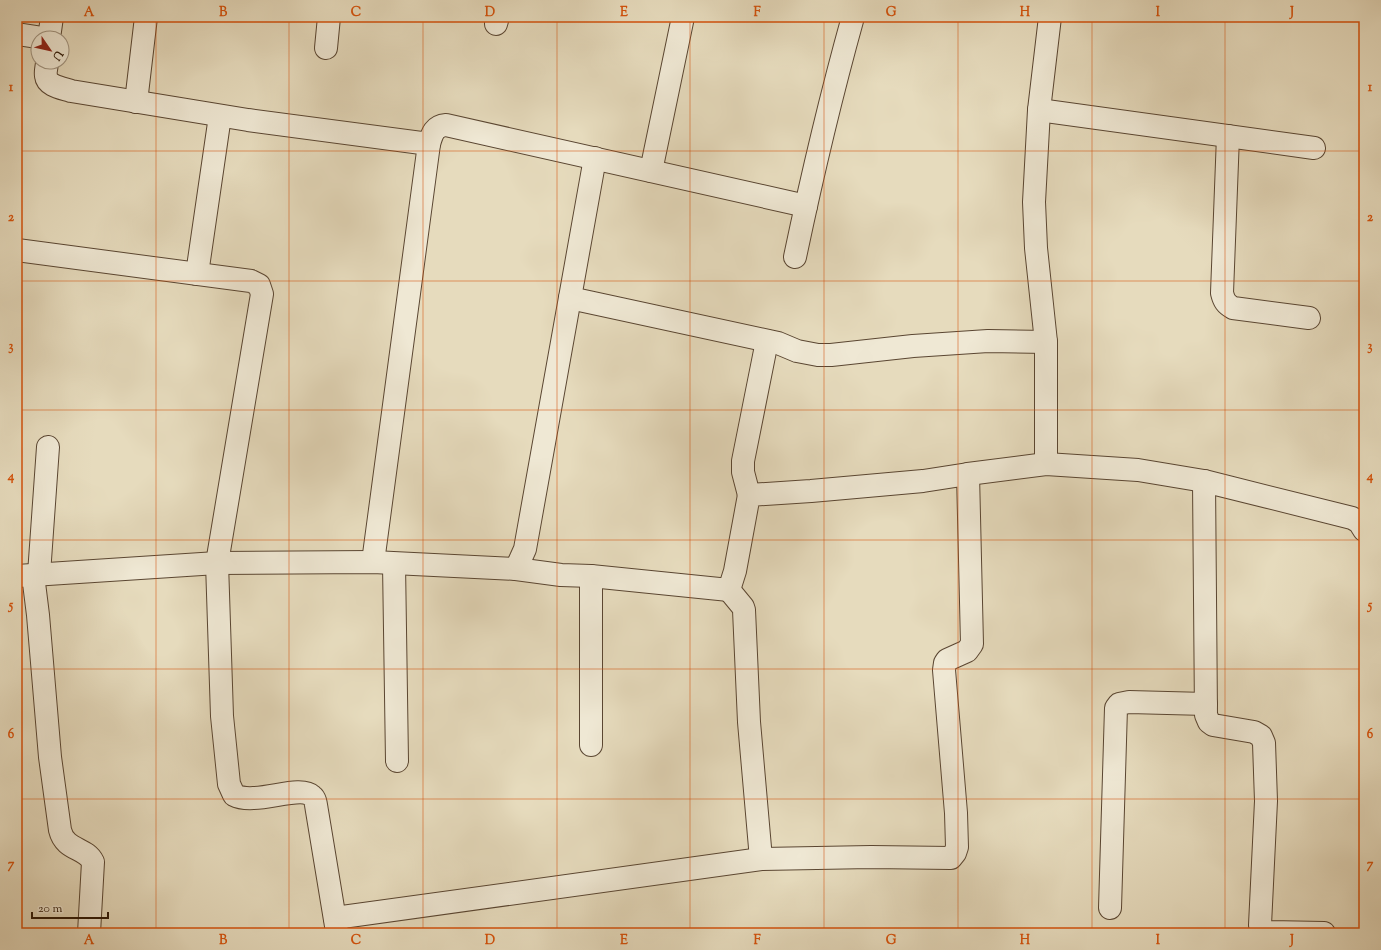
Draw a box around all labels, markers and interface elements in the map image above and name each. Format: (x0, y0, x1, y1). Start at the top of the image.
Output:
text: A (84, 4, 95, 22)
text: B (219, 4, 228, 22)
text: C (351, 4, 361, 22)
text: D (485, 4, 495, 22)
text: E (620, 4, 628, 22)
text: F (753, 4, 761, 22)
text: G (886, 4, 897, 22)
text: H (1020, 4, 1031, 22)
text: I (1156, 4, 1161, 22)
text: J (1289, 4, 1294, 22)
north arrow (30, 30, 70, 70)
text: U (48, 46, 67, 63)
text: 1 (9, 79, 14, 97)
text: 1 (1368, 79, 1373, 97)
text: 2 (8, 209, 15, 227)
text: 2 (1367, 209, 1374, 227)
text: 3 (8, 338, 14, 356)
text: 3 (1367, 338, 1373, 356)
text: 4 (7, 468, 15, 486)
text: 4 (1366, 468, 1374, 486)
text: 5 (8, 597, 14, 615)
text: 5 (1367, 597, 1373, 615)
text: 6 (8, 726, 15, 744)
text: 6 (1367, 726, 1374, 744)
text: 7 (8, 856, 15, 874)
text: 7 (1367, 856, 1374, 874)
scale bar (32, 894, 108, 920)
text: 20 m (38, 900, 63, 918)
text: A (84, 932, 95, 950)
text: B (219, 932, 228, 950)
text: C (351, 932, 361, 950)
text: D (485, 932, 495, 950)
text: E (620, 932, 628, 950)
text: F (753, 932, 761, 950)
text: G (886, 932, 897, 950)
text: H (1020, 932, 1031, 950)
text: I (1156, 932, 1161, 950)
text: J (1289, 932, 1294, 950)

